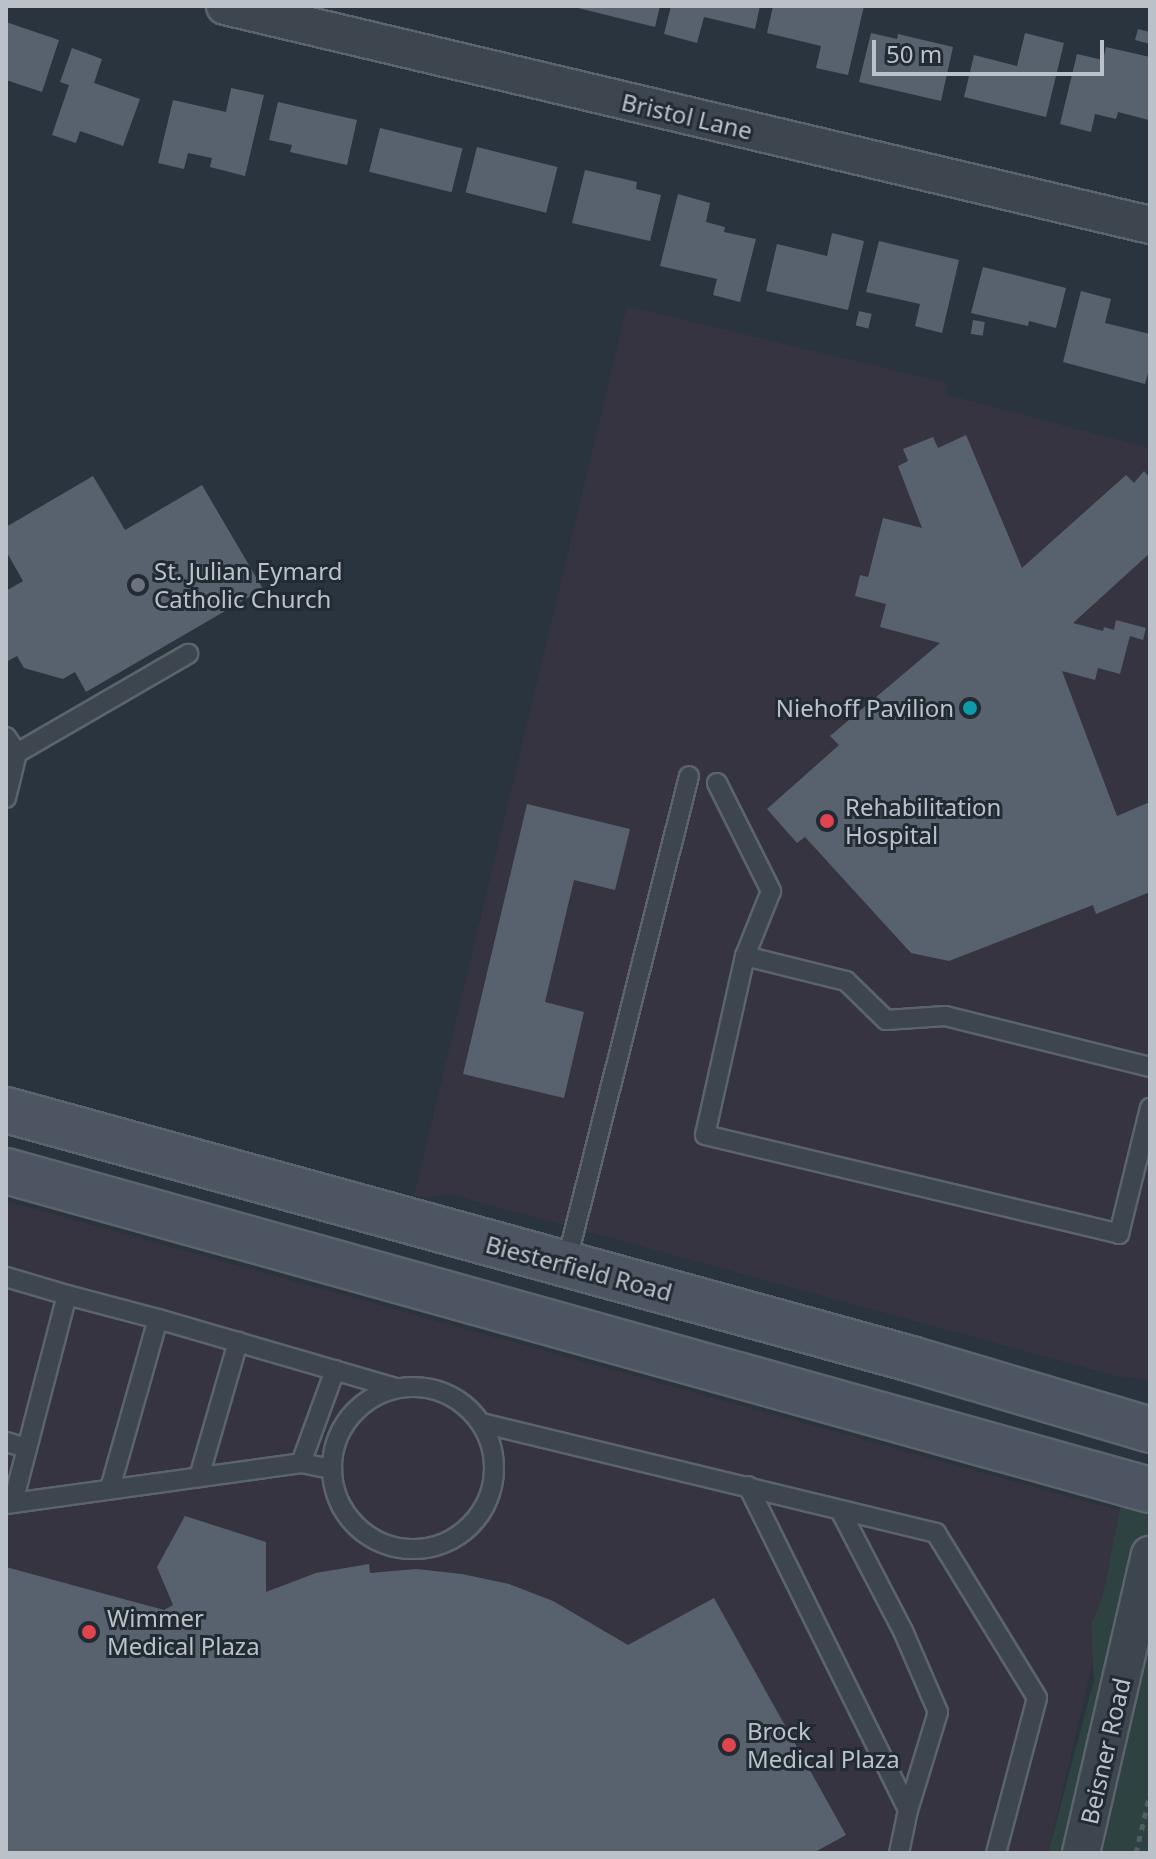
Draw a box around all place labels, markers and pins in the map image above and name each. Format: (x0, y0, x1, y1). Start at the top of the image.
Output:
place label: St. Julian Eymard Catholic Church (154, 557, 342, 613)
marker: St. Julian Eymard Catholic Church (129, 576, 147, 594)
place label: Niehoff Pavilion (776, 694, 954, 722)
marker: Niehoff Pavilion (961, 699, 979, 717)
place label: Rehabilitation Hospital (845, 793, 1001, 849)
marker: Rehabilitation Hospital (816, 810, 838, 832)
place label: Wimmer Medical Plaza (107, 1604, 260, 1660)
marker: Wimmer Medical Plaza (78, 1621, 100, 1643)
place label: Brock Medical Plaza (747, 1717, 900, 1773)
marker: Brock Medical Plaza (718, 1734, 740, 1756)

